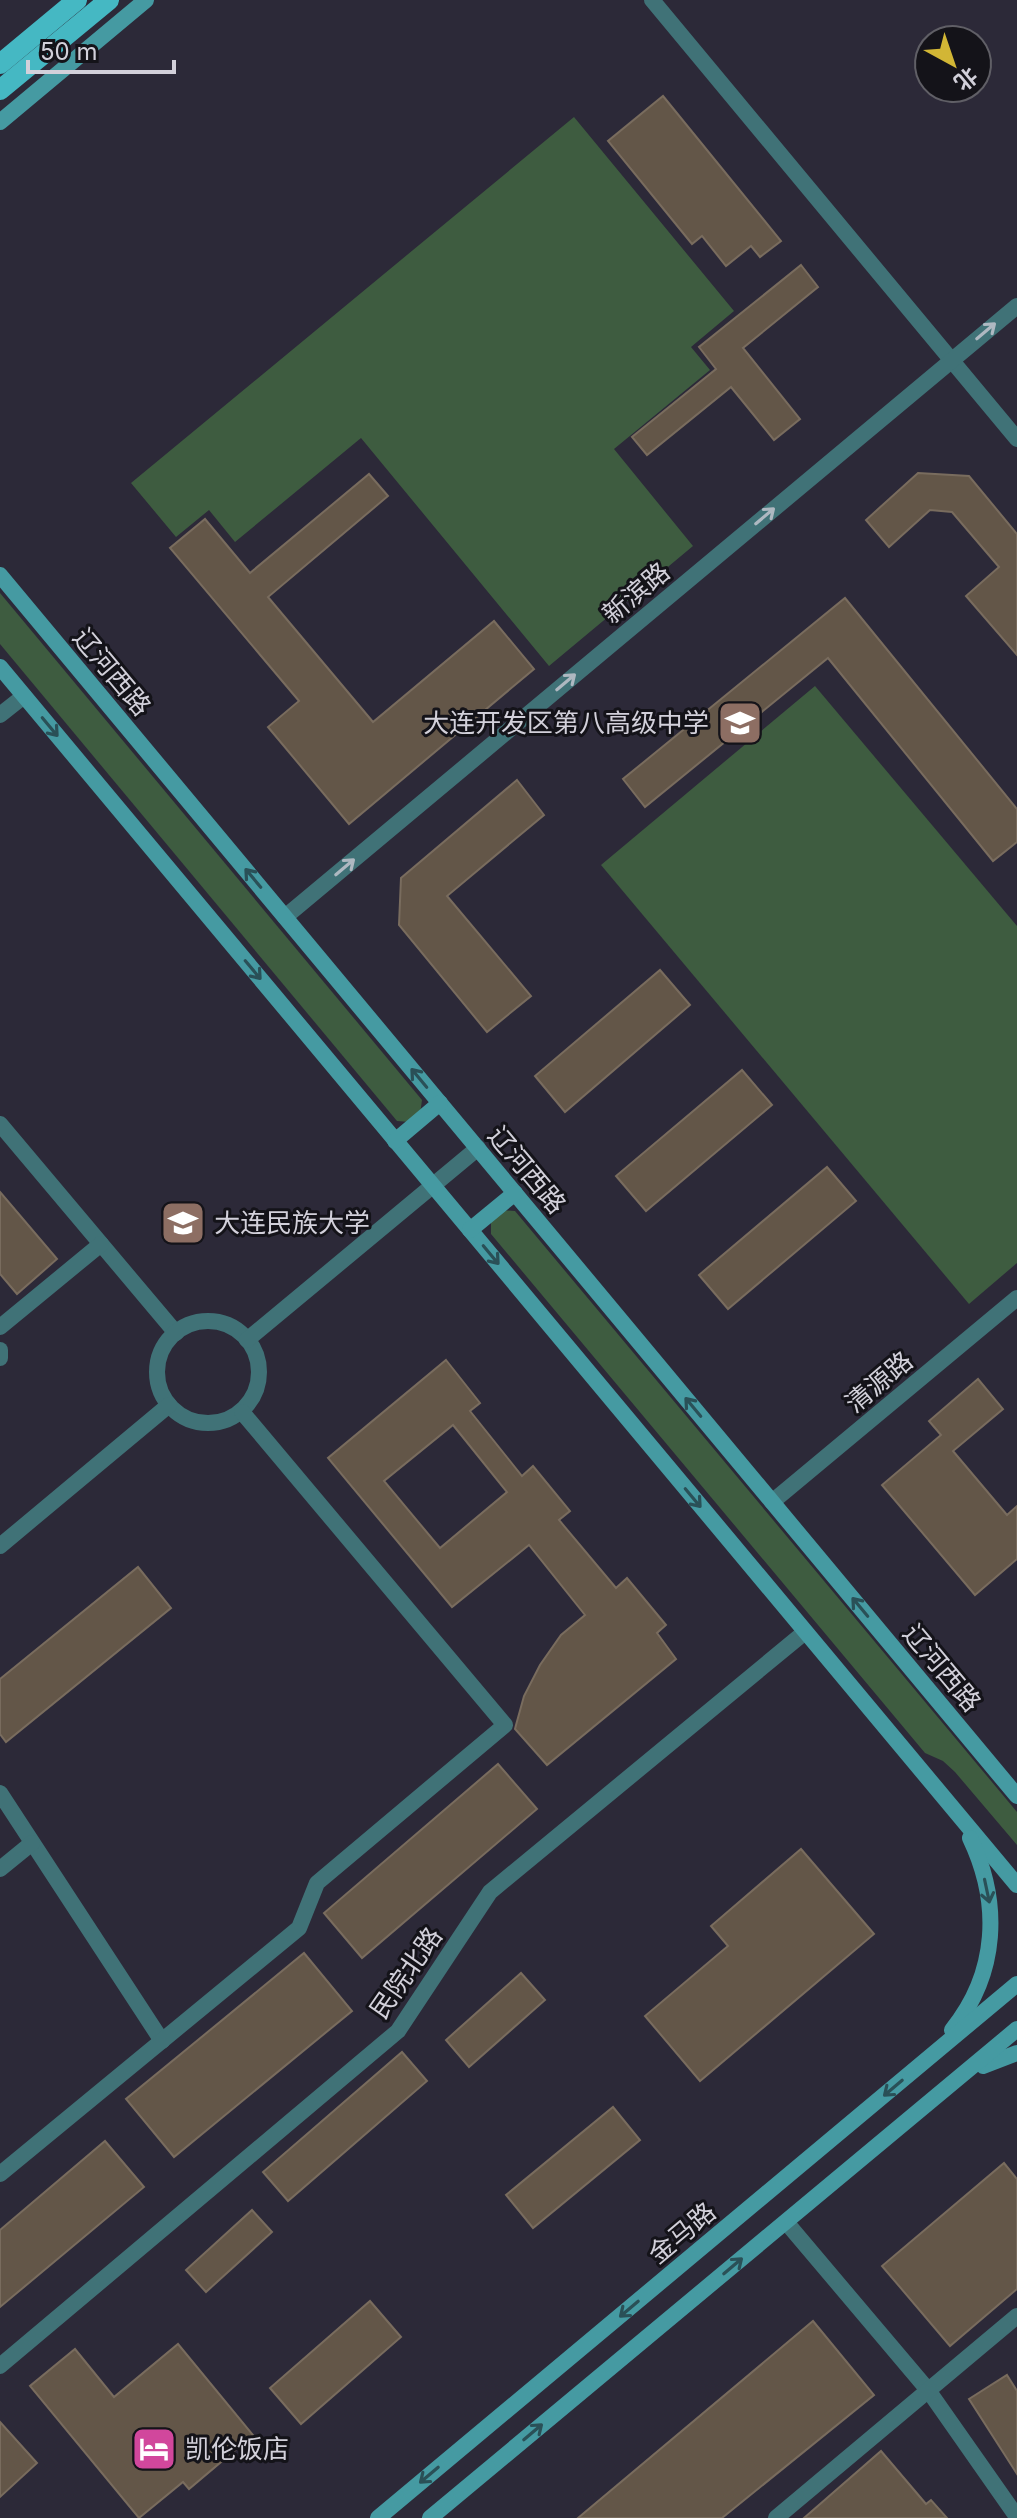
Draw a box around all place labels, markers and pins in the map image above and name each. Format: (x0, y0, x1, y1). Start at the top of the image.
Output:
school or university icon: 大连开发区第八高级中学 (716, 699, 764, 747)
place label: 大连开发区第八高级中学 (423, 707, 709, 738)
school or university icon: 大连民族大学 (159, 1199, 207, 1247)
place label: 大连民族大学 (214, 1207, 370, 1238)
hotel icon: 凯伦饭店 (130, 2425, 178, 2473)
place label: 凯伦饭店 (185, 2433, 289, 2464)

